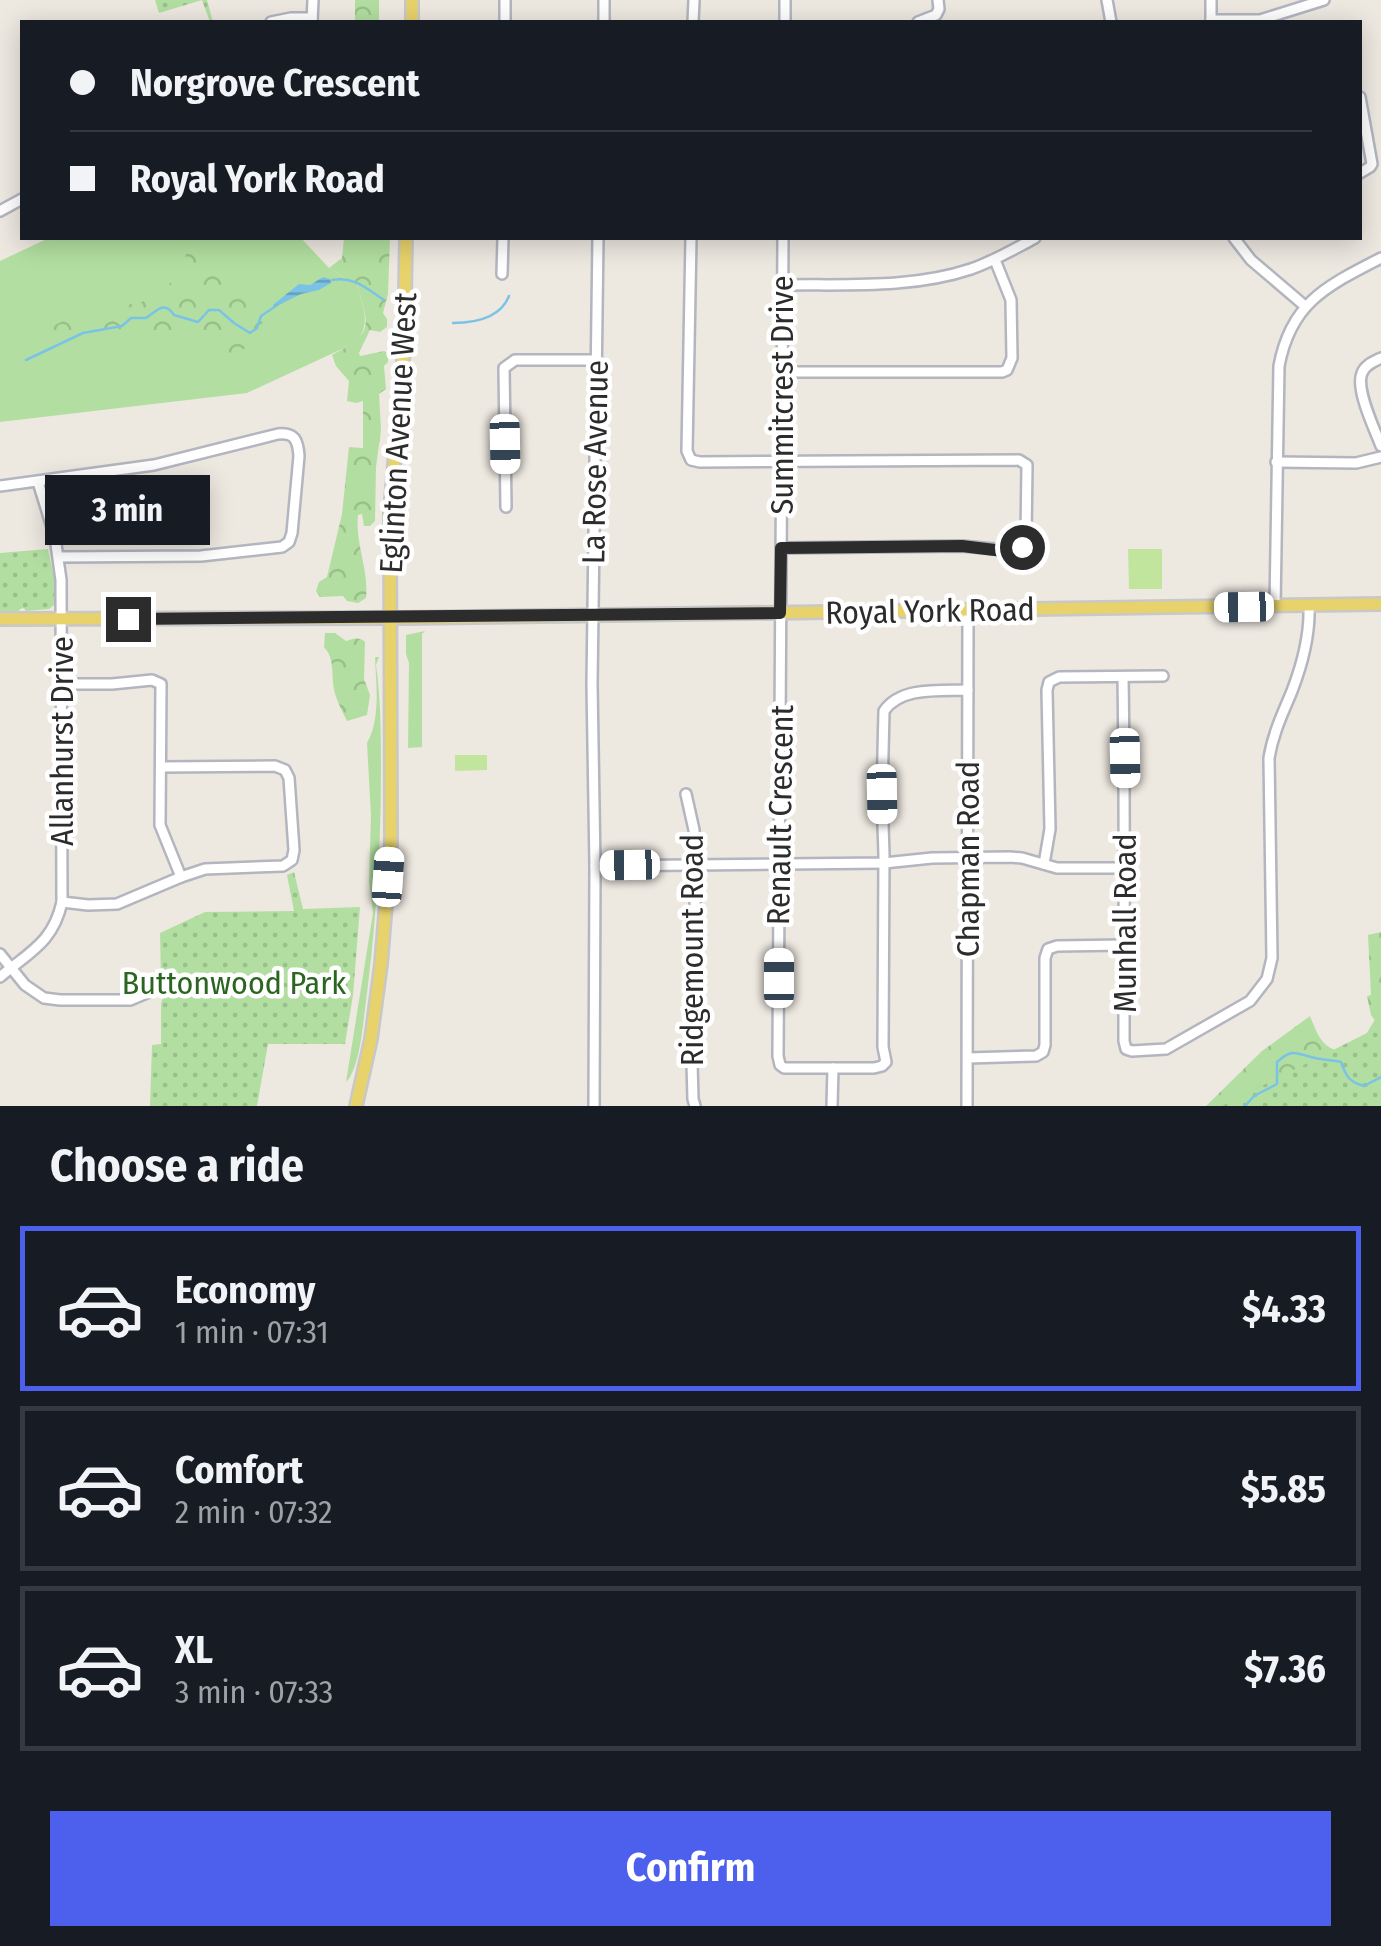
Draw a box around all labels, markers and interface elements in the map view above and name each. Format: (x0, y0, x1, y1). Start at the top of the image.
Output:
text: Norgrove Crescent (130, 60, 420, 106)
text: Royal York Road (130, 156, 385, 202)
street label: Summitcrest Drive (763, 275, 801, 515)
street label: Eglinton Avenue West (372, 291, 424, 574)
street label: La Rose Avenue (574, 360, 616, 564)
car (489, 414, 521, 474)
callout: 3 min (46, 474, 210, 544)
text: 3 min (92, 491, 163, 529)
route start (1000, 525, 1045, 570)
street label: Royal York Road (825, 590, 1035, 632)
car (1214, 591, 1274, 623)
route end (106, 597, 151, 642)
street label: Allanhurst Drive (43, 636, 81, 846)
street label: Renault Crescent (759, 704, 801, 925)
car (1109, 728, 1141, 788)
street label: Chapman Road (949, 761, 987, 957)
car (866, 764, 898, 824)
street label: Munhall Road (1106, 833, 1144, 1013)
street label: Ridgemount Road (673, 834, 711, 1066)
car (371, 846, 405, 908)
car (600, 849, 660, 881)
car (764, 948, 794, 1008)
park label: Buttonwood Park (122, 964, 346, 1002)
text: Choose a ride (50, 1139, 304, 1193)
icon: car (55, 1264, 145, 1354)
text: Economy (175, 1267, 315, 1313)
text: $4.33 (1242, 1286, 1326, 1332)
text: 1 min · 07:31 (175, 1313, 329, 1351)
icon: car (55, 1444, 145, 1534)
text: Comfort (175, 1447, 303, 1493)
text: $5.85 (1241, 1466, 1326, 1512)
text: 2 min · 07:32 (175, 1493, 332, 1531)
icon: car (55, 1624, 145, 1714)
text: XL (175, 1627, 213, 1673)
text: $7.36 (1244, 1646, 1326, 1692)
text: 3 min · 07:33 (175, 1673, 333, 1711)
button: Confirm (50, 1811, 1331, 1926)

